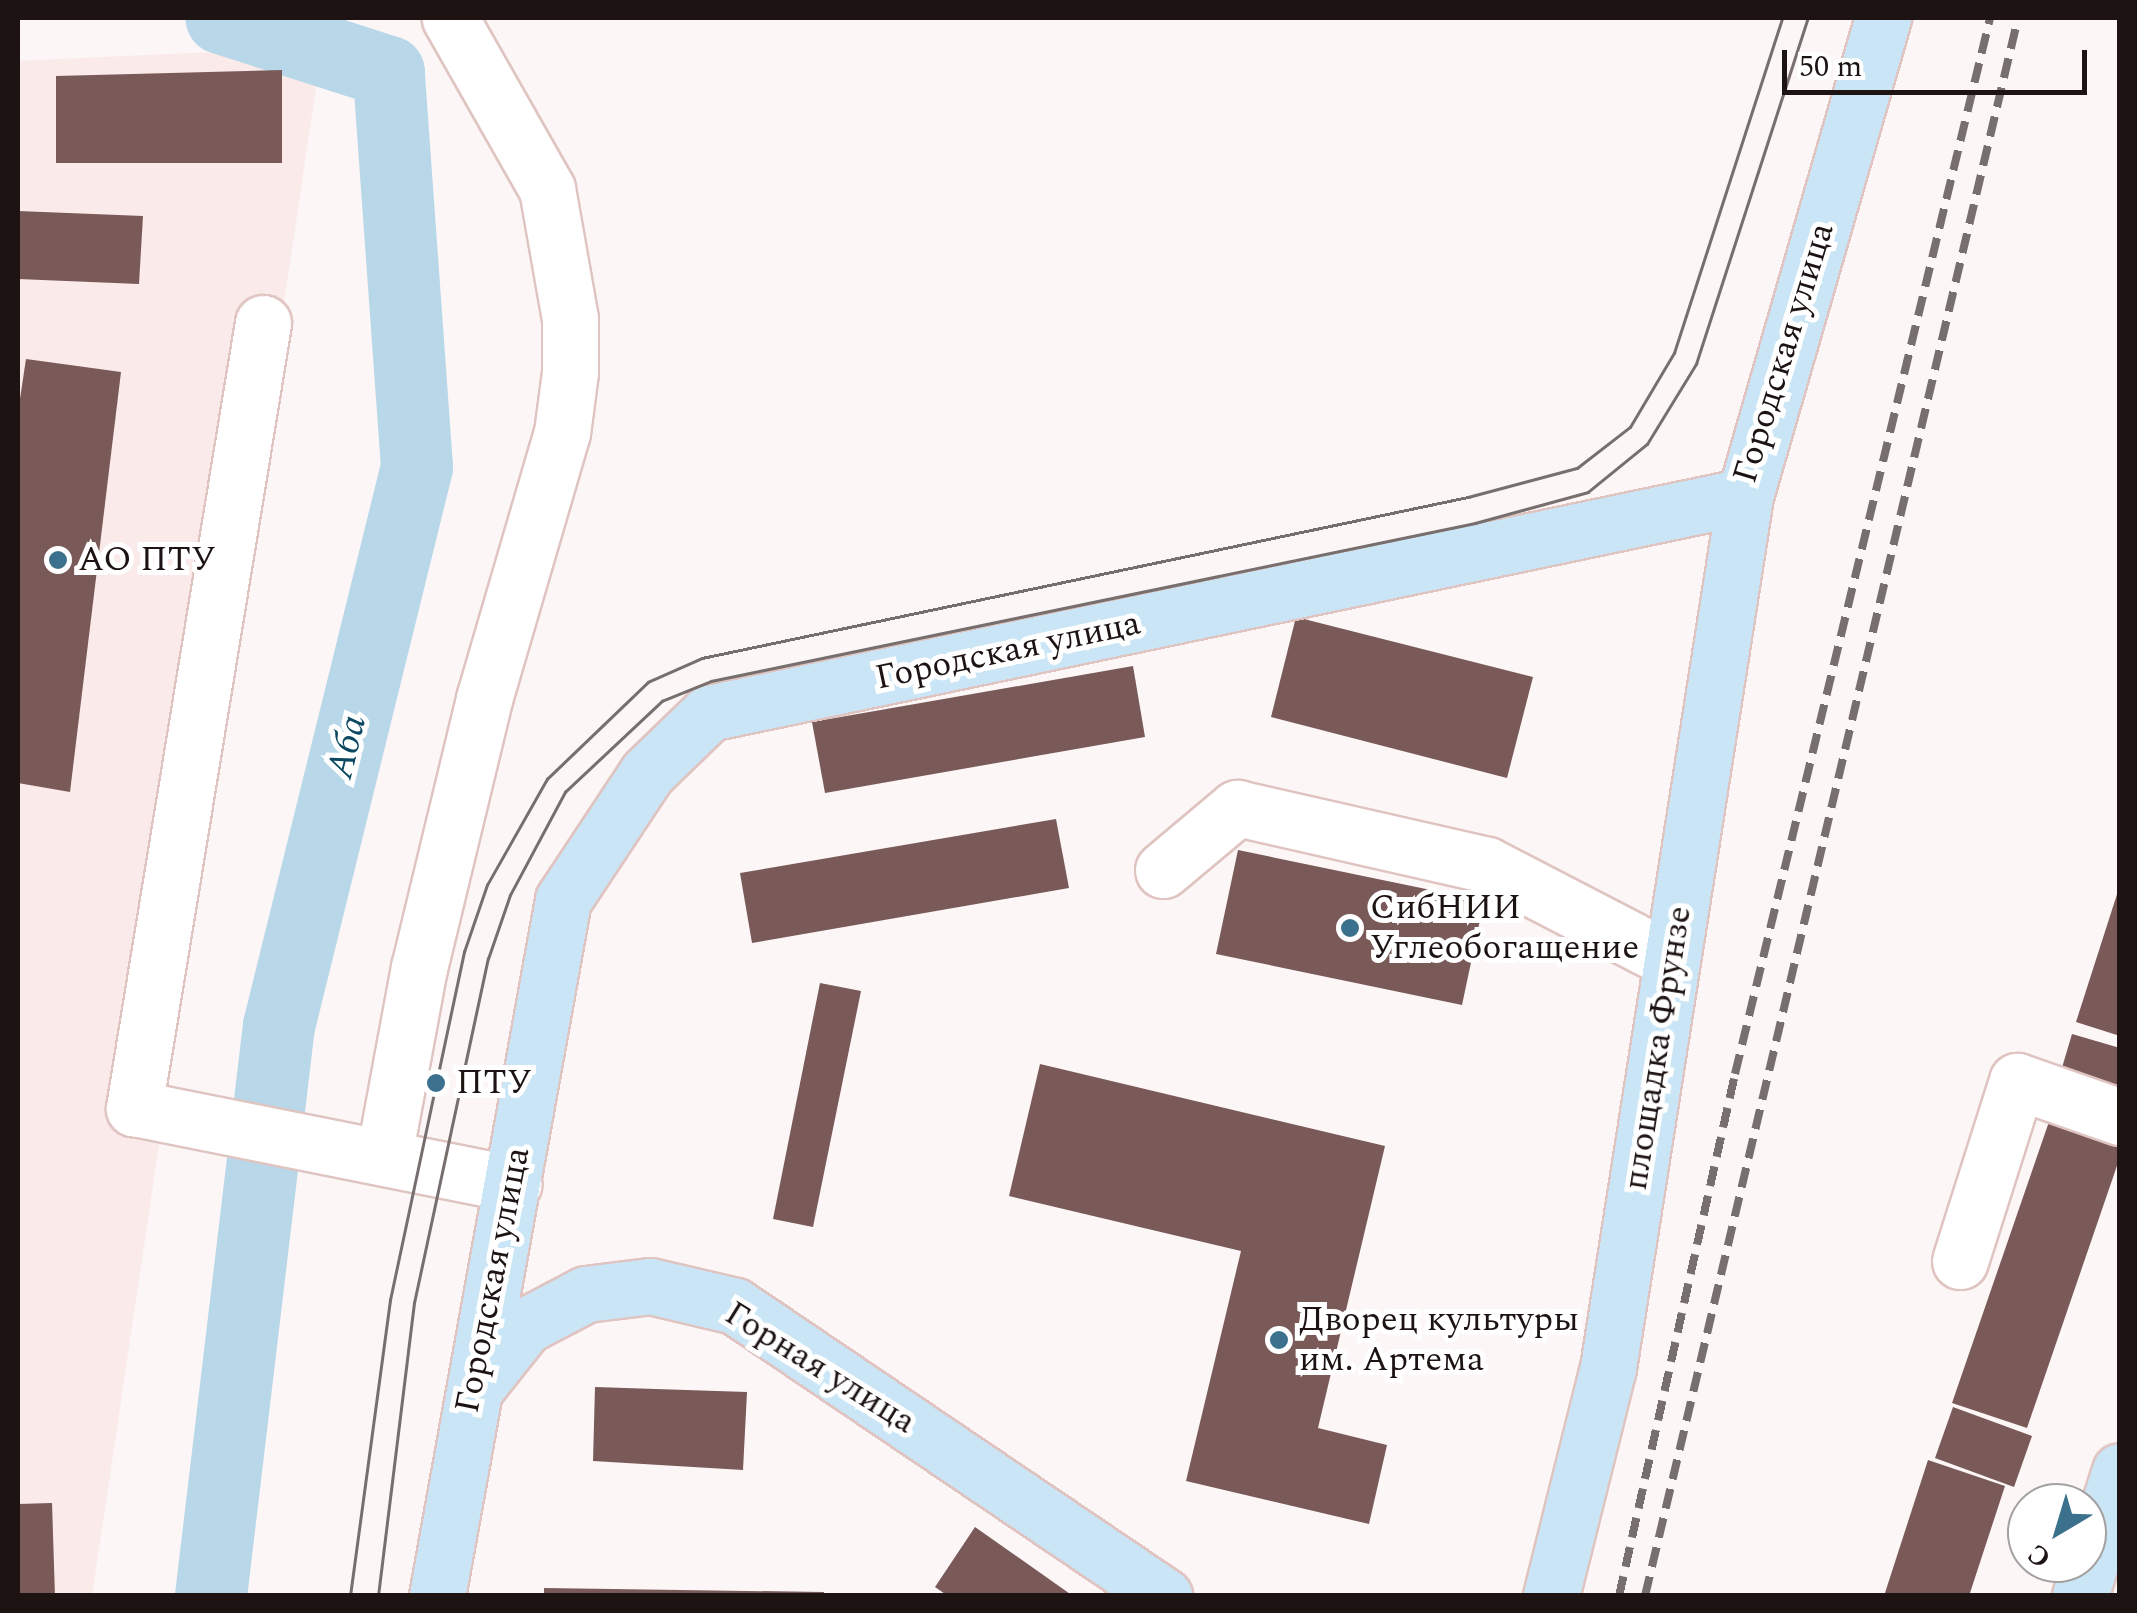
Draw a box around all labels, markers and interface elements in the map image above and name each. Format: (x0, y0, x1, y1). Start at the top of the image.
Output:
scale bar (1787, 30, 2092, 92)
text: 50 m (1799, 44, 1862, 90)
street label: Городская улица (1724, 218, 1844, 488)
place label: АО ПТУ (78, 539, 216, 581)
marker: АО ПТУ (47, 549, 69, 571)
street label: Городская улица (872, 602, 1144, 700)
water label: Аба (318, 711, 378, 783)
place label: СибНИИ Углеобогащение (1370, 887, 1639, 969)
street label: площадка Фрунзе (1615, 903, 1701, 1193)
marker: СибНИИ Углеобогащение (1339, 917, 1361, 939)
place label: ПТУ (456, 1062, 532, 1104)
marker: ПТУ (425, 1072, 447, 1094)
street label: Городская улица (447, 1143, 539, 1417)
street label: Горная улица (717, 1293, 923, 1443)
place label: Дворец культуры им. Артема (1299, 1299, 1579, 1381)
marker: Дворец культуры им. Артема (1268, 1329, 1290, 1351)
north arrow (2007, 1483, 2107, 1583)
text: С (2018, 1532, 2061, 1579)

